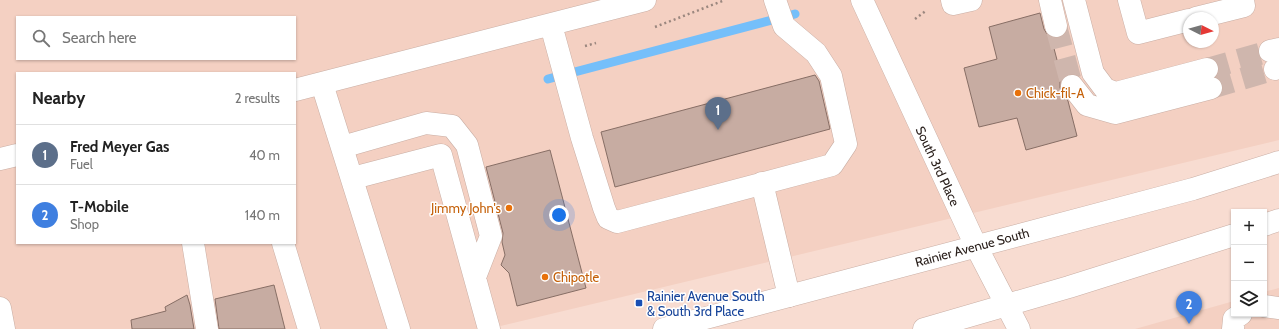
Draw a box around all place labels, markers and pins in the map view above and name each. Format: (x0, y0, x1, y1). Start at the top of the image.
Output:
place label: Chick-fil-A (1026, 85, 1084, 101)
marker: Chick-fil-A (1013, 88, 1023, 98)
pin: 1 (705, 97, 731, 130)
place label: Jimmy John's (430, 200, 502, 216)
marker: Jimmy John's (504, 203, 514, 213)
place label: Chipotle (553, 269, 599, 285)
marker: Chipotle (540, 272, 550, 282)
place label: Rainier Avenue South & South 3rd Place (647, 288, 765, 319)
pin: 2 (1176, 291, 1202, 324)
marker: Rainier Avenue South & South 3rd Place (634, 298, 644, 308)

